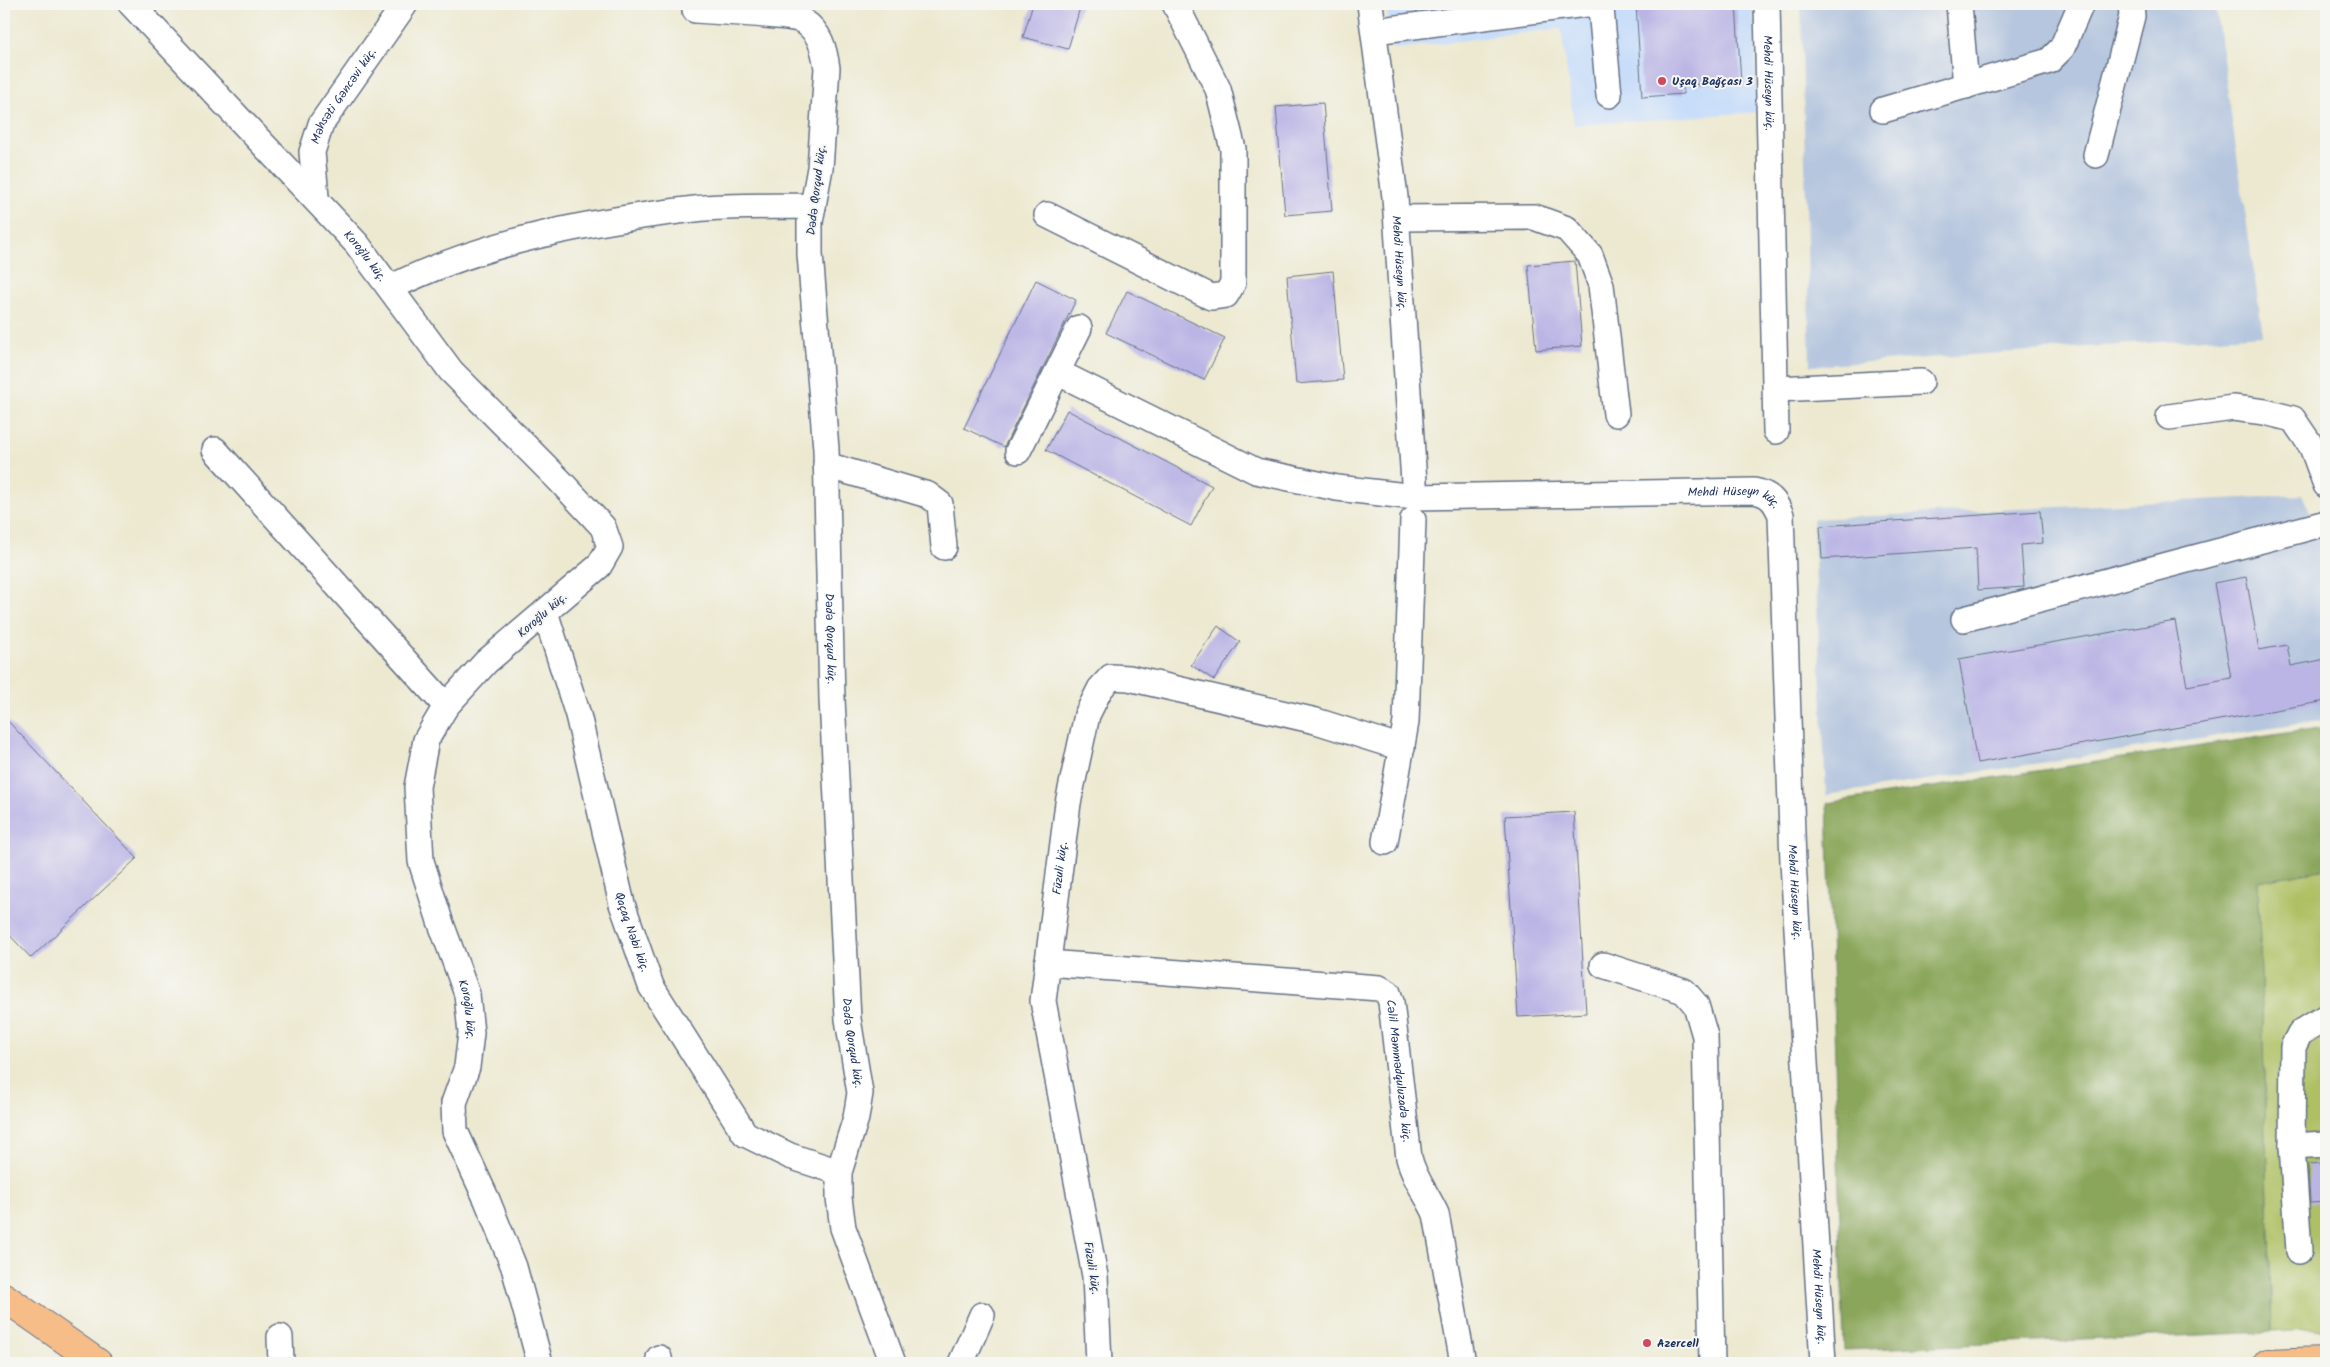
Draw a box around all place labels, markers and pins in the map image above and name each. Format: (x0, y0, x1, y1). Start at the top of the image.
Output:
place label: Uşaq Bağçası 3 (1672, 72, 1753, 91)
marker: Uşaq Bağçası 3 (1656, 75, 1668, 87)
place label: Azercell (1657, 1334, 1699, 1353)
marker: Azercell (1641, 1337, 1653, 1349)

